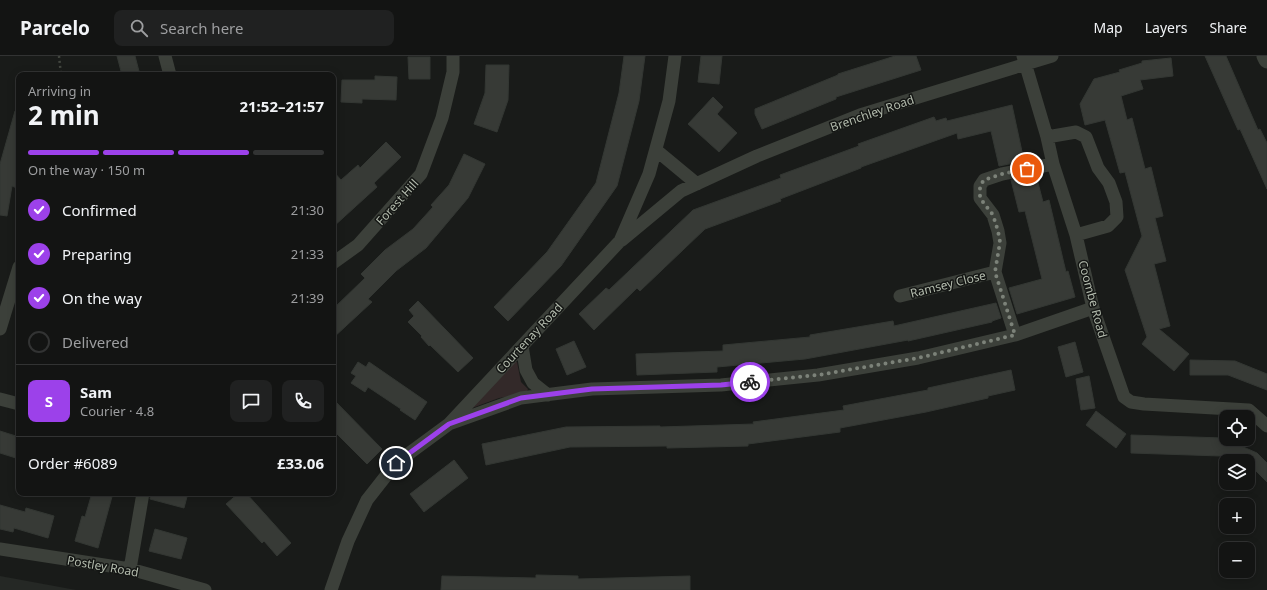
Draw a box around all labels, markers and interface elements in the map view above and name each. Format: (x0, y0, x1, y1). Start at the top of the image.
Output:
search box (114, 10, 394, 46)
text: Parcelo (20, 15, 90, 41)
icon: search (128, 17, 150, 39)
text: Search here (160, 18, 243, 38)
text: Map (1094, 18, 1123, 37)
text: Layers (1145, 18, 1187, 37)
text: Share (1209, 18, 1247, 37)
text: Arriving in (28, 82, 91, 100)
street label: Brenchley Road (828, 91, 916, 135)
text: 21:52–21:57 (239, 96, 324, 116)
text: 2 min (28, 97, 100, 133)
pin (1010, 152, 1044, 186)
icon: bag (1016, 158, 1038, 180)
text: On the way · 150 m (28, 161, 145, 179)
street label: Forest Hill (372, 175, 422, 229)
icon: check (28, 199, 50, 221)
text: Confirmed (62, 200, 137, 220)
text: 21:30 (291, 201, 324, 219)
icon: check (28, 243, 50, 265)
text: Preparing (62, 244, 132, 264)
text: 21:33 (291, 245, 324, 263)
street label: Coombe Road (1075, 258, 1111, 340)
street label: Ramsey Close (908, 266, 988, 302)
icon: check (28, 287, 50, 309)
text: On the way (62, 288, 142, 308)
text: 21:39 (291, 289, 324, 307)
street label: Courtenay Road (492, 299, 566, 377)
text: Delivered (62, 332, 129, 352)
courier (730, 362, 770, 402)
icon: bike (739, 371, 761, 393)
button: chat (230, 380, 272, 422)
button: phone (282, 380, 324, 422)
text: Sam (80, 382, 112, 402)
text: S (45, 391, 53, 411)
text: Courier · 4.8 (80, 402, 154, 420)
map controls (1219, 410, 1255, 578)
button: locate (1219, 410, 1255, 446)
pin (379, 446, 413, 480)
icon: home (385, 452, 407, 474)
text: Order #6089 (28, 453, 117, 473)
text: £33.06 (277, 453, 324, 473)
button: layers (1219, 454, 1255, 490)
button: + (1219, 498, 1255, 534)
button: − (1219, 542, 1255, 578)
street label: Postley Road (66, 551, 140, 581)

